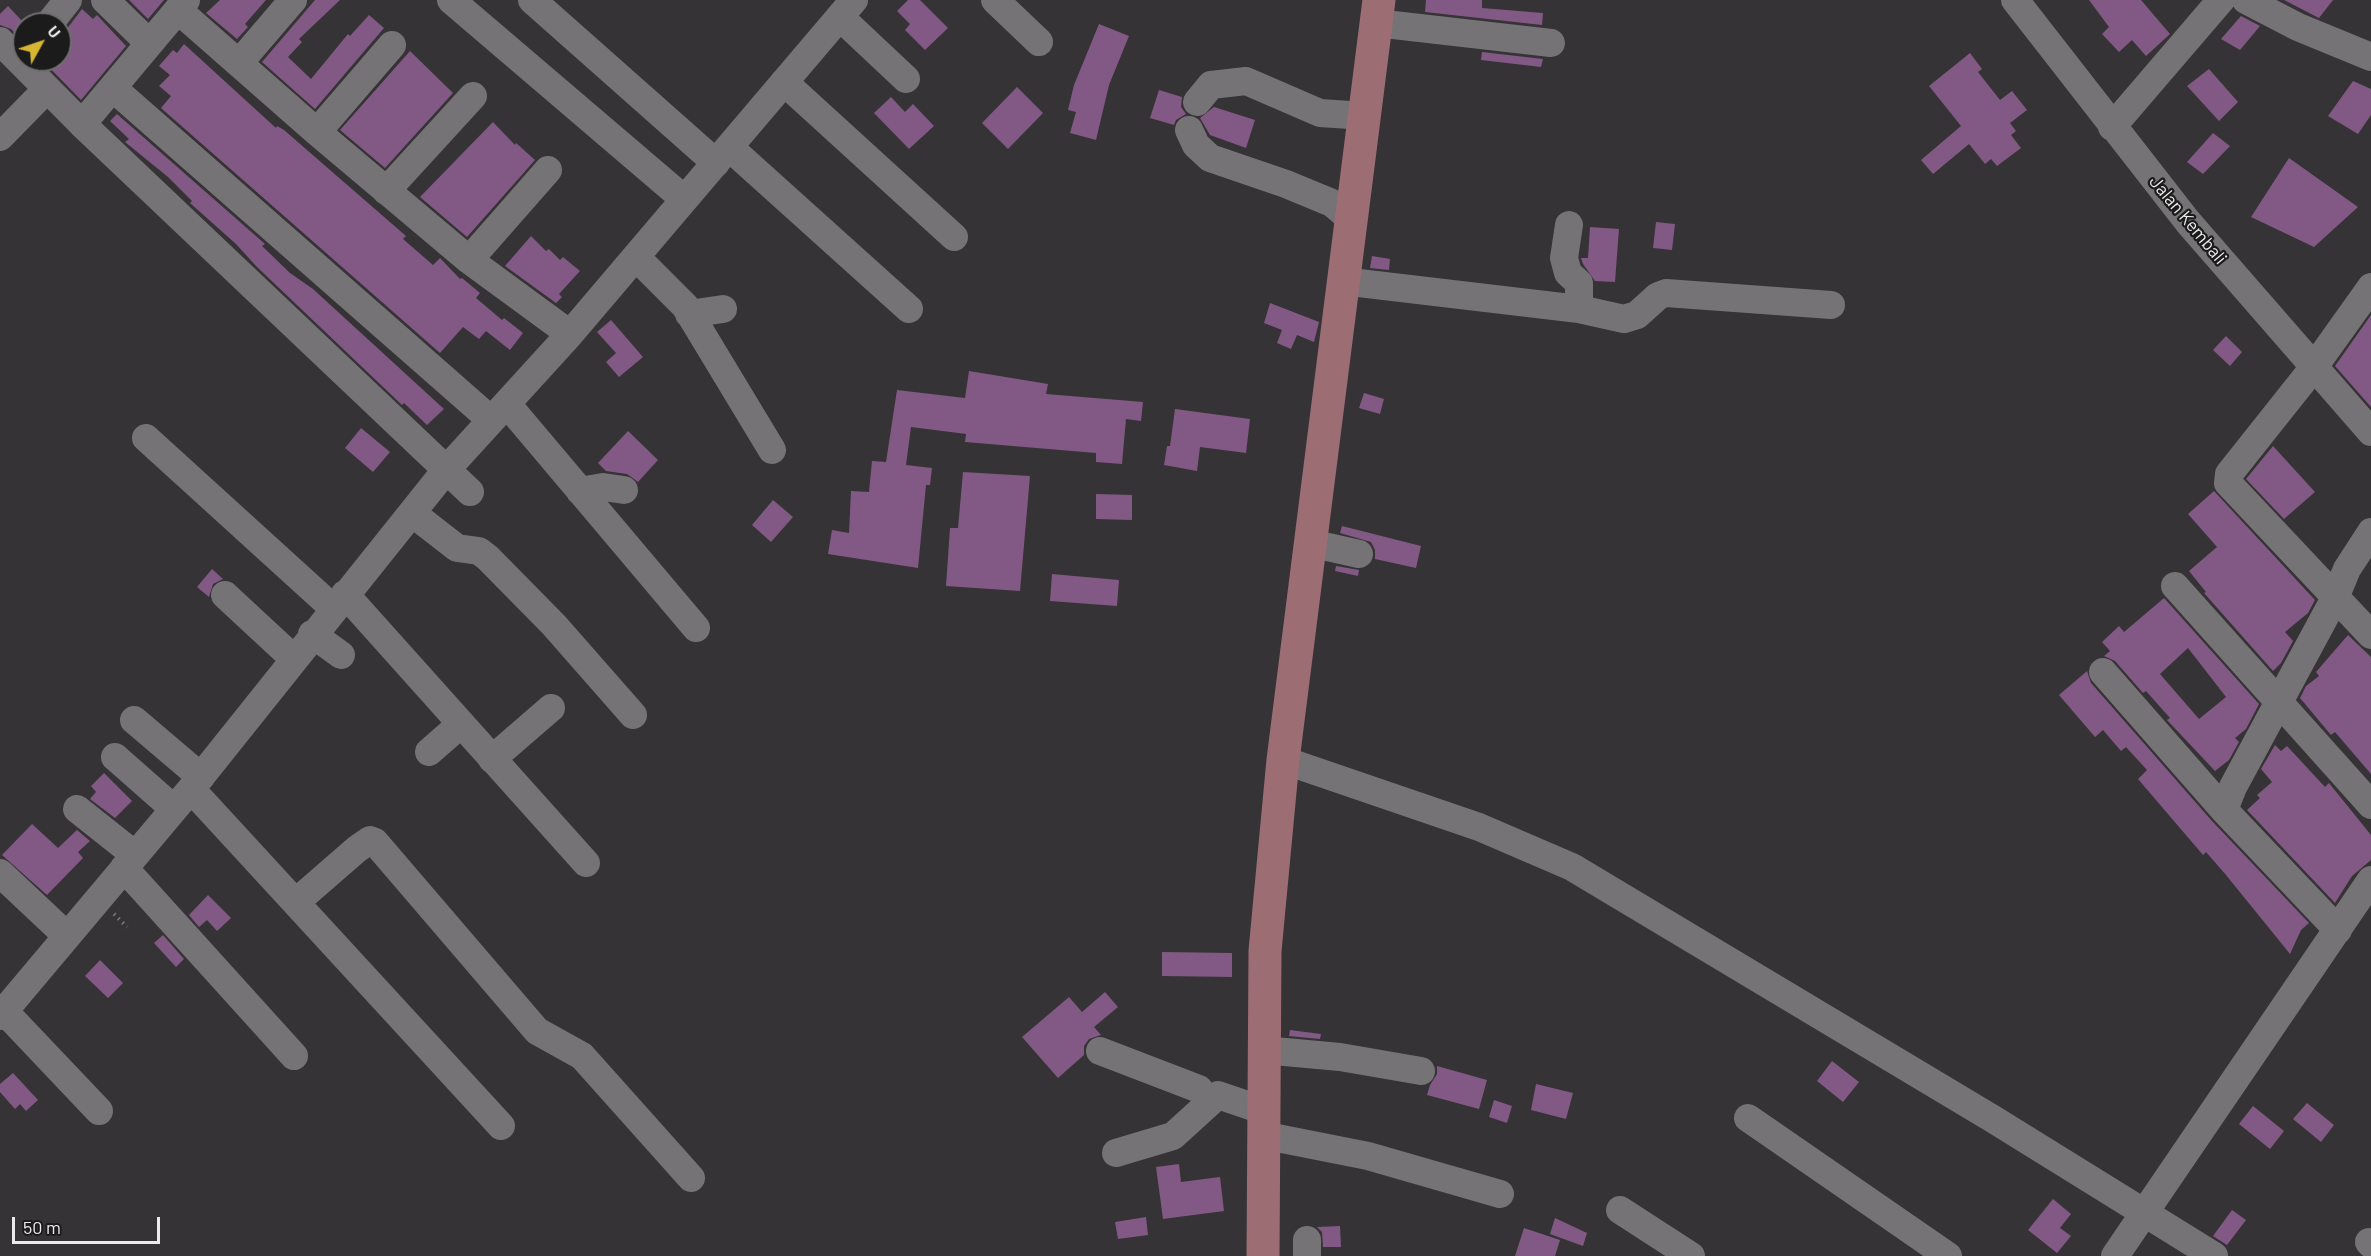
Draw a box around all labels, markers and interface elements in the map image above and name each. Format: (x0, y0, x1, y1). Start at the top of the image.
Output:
north arrow (12, 12, 72, 72)
text: U (44, 21, 65, 41)
street label: Jalan Kembali (2145, 171, 2231, 269)
scale bar (15, 1205, 164, 1243)
text: 50 m (23, 1216, 61, 1238)

